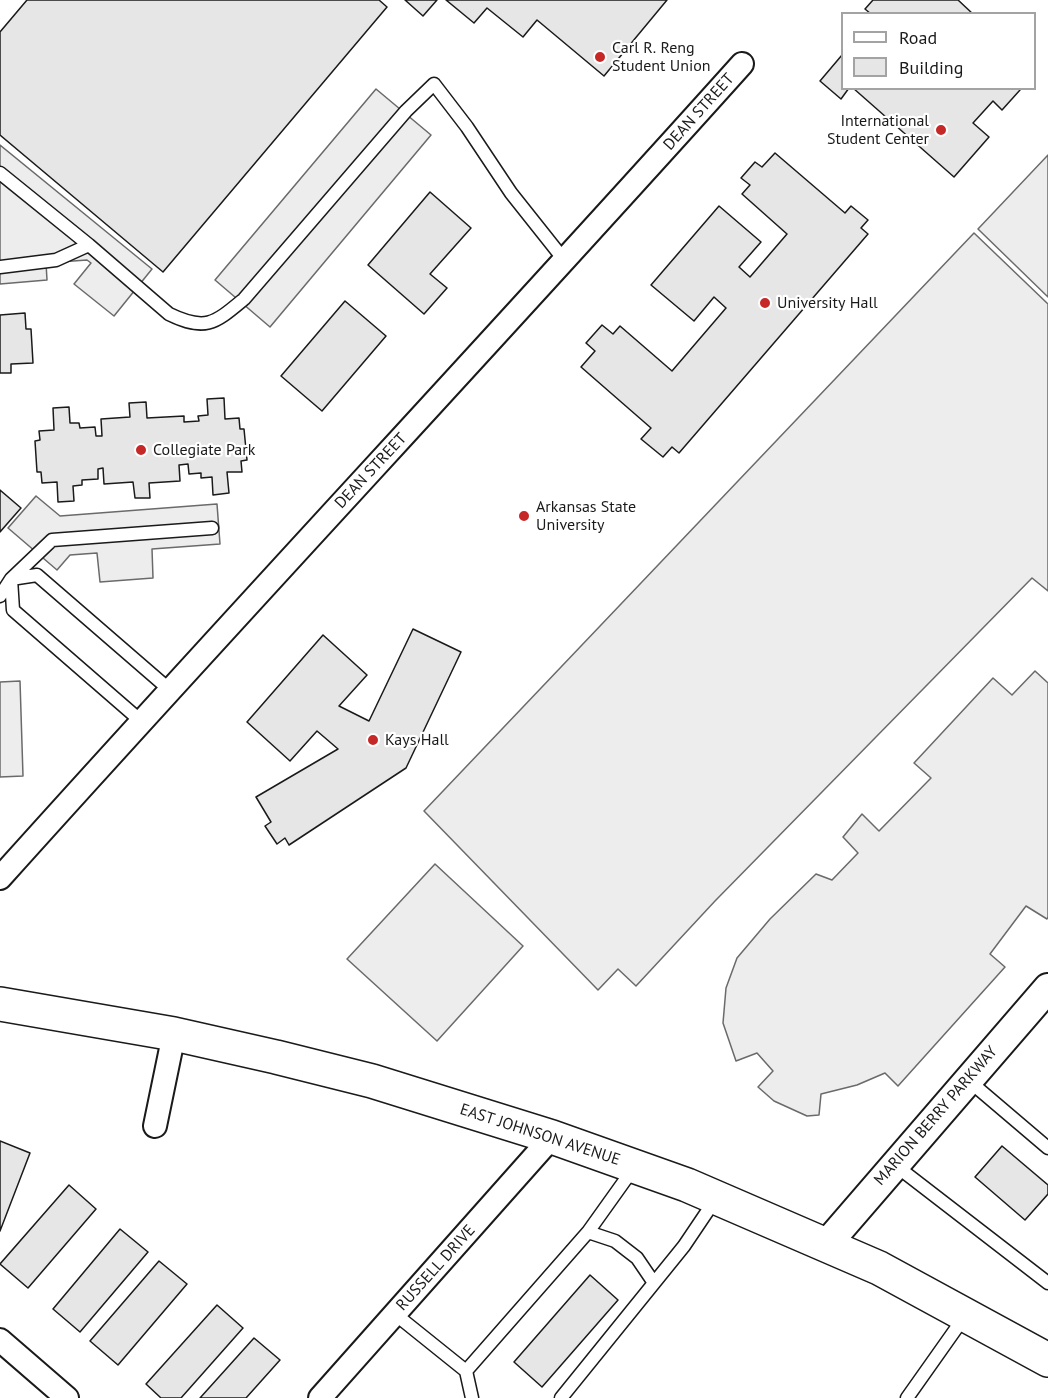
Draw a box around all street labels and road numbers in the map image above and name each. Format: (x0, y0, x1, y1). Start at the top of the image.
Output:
street label: DEAN STREET (660, 70, 738, 154)
street label: DEAN STREET (331, 429, 411, 513)
street label: MARION BERRY PARKWAY (870, 1043, 1002, 1189)
street label: EAST JOHNSON AVENUE (457, 1100, 623, 1170)
street label: RUSSELL DRIVE (393, 1221, 479, 1315)

